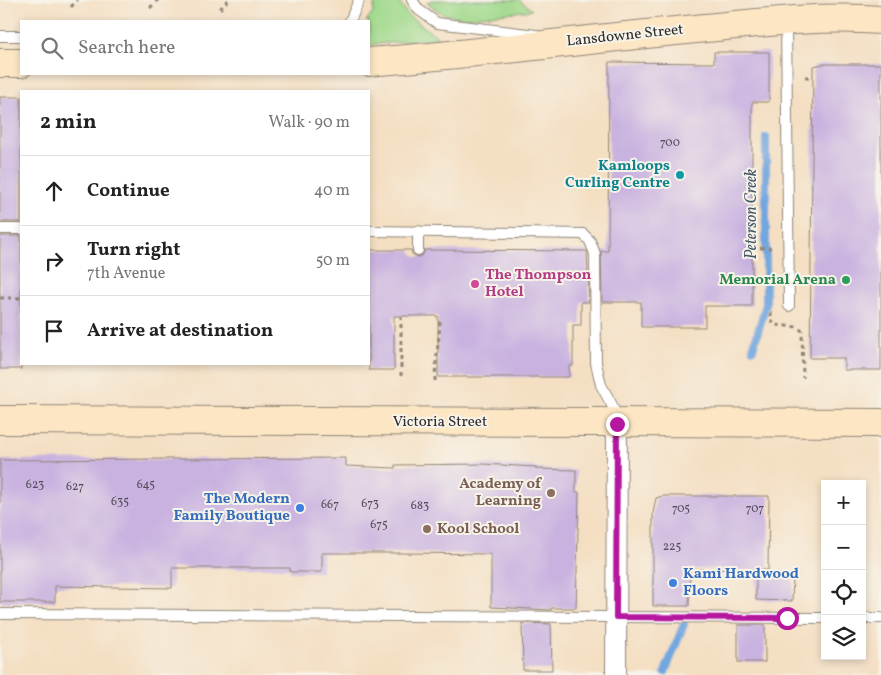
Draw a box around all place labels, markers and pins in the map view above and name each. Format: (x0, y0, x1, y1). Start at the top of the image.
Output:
place label: Kamloops Curling Centre (565, 156, 670, 194)
marker: Kamloops Curling Centre (674, 169, 686, 181)
place label: The Thompson Hotel (485, 265, 591, 303)
place label: Memorial Arena (719, 270, 836, 291)
marker: Memorial Arena (840, 274, 852, 286)
marker: The Thompson Hotel (469, 278, 481, 290)
place label: Academy of Learning (459, 474, 542, 512)
marker: Academy of Learning (545, 487, 557, 499)
place label: The Modern Family Boutique (173, 489, 290, 527)
marker: The Modern Family Boutique (294, 502, 306, 514)
place label: Kool School (437, 519, 519, 540)
marker: Kool School (421, 523, 433, 535)
place label: Kami Hardwood Floors (683, 564, 799, 602)
marker: Kami Hardwood Floors (667, 577, 679, 589)

